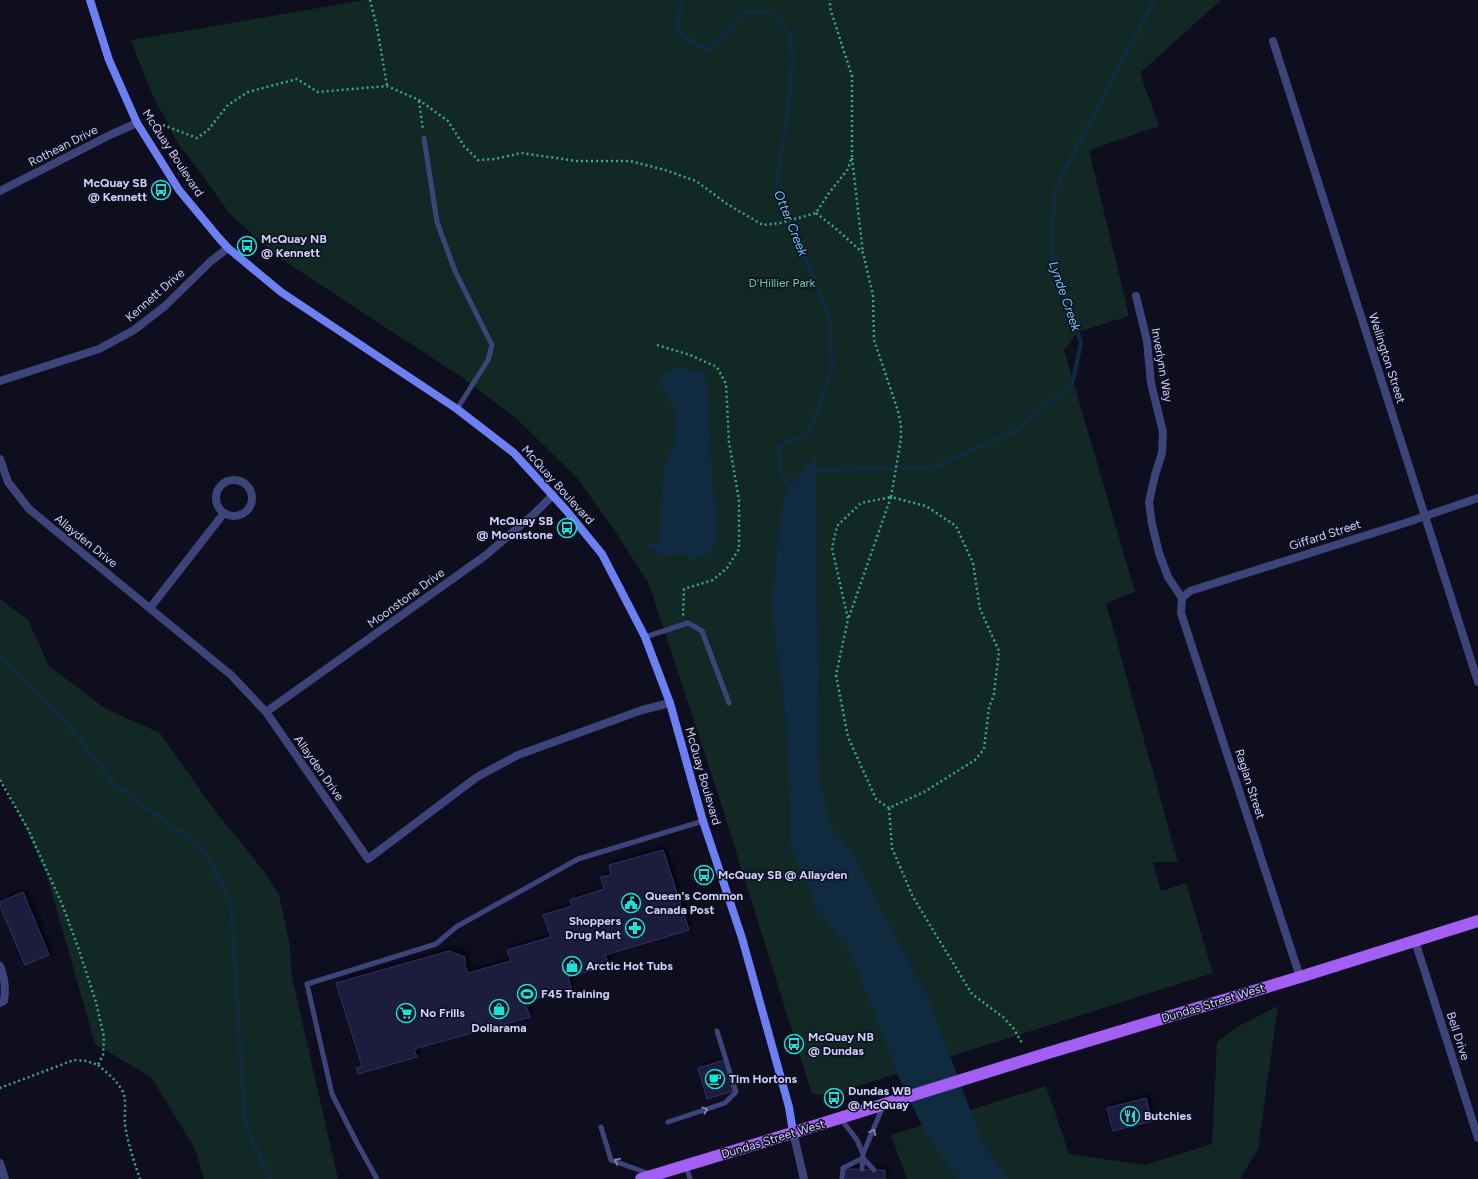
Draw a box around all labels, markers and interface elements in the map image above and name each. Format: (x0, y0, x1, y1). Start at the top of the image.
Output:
street label: McQuay Boulevard (140, 107, 206, 199)
street label: Rothean Drive (26, 122, 100, 169)
place label: McQuay SB @ Kennett (83, 176, 147, 204)
bus stop icon: McQuay SB @ Kennett (150, 179, 172, 201)
water label: Otter Creek (771, 188, 811, 259)
place label: McQuay NB @ Kennett (261, 232, 327, 260)
bus stop icon: McQuay NB @ Kennett (236, 235, 258, 257)
water label: Lynde Creek (1046, 259, 1084, 334)
street label: Kennett Drive (123, 265, 188, 324)
park label: D'Hillier Park (749, 276, 816, 290)
street label: Wellington Street (1366, 311, 1408, 405)
street label: Inverlynn Way (1149, 327, 1176, 404)
street label: McQuay Boulevard (519, 443, 597, 527)
street label: Allayden Drive (52, 511, 121, 571)
place label: McQuay SB @ Moonstone (476, 514, 553, 542)
bus stop icon: McQuay SB @ Moonstone (556, 517, 578, 539)
street label: Giffard Street (1287, 517, 1363, 553)
street label: Moonstone Drive (365, 565, 448, 631)
street label: McQuay Boulevard (682, 725, 724, 827)
street label: Allayden Drive (291, 733, 347, 804)
street label: Raglan Street (1232, 747, 1268, 821)
bus stop icon: McQuay SB @ Allayden (693, 864, 715, 886)
place label: McQuay SB @ Allayden (718, 868, 848, 882)
place label: Queen's Common Canada Post (645, 889, 743, 917)
public building icon: Queen's Common Canada Post (620, 892, 642, 914)
place label: Shoppers Drug Mart (565, 914, 621, 942)
pharmacy icon: Shoppers Drug Mart (624, 917, 646, 939)
shop icon: Arctic Hot Tubs (561, 955, 583, 977)
place label: Arctic Hot Tubs (586, 959, 673, 973)
street label: Dundas Street West (1159, 980, 1267, 1025)
sports icon: F45 Training (516, 983, 538, 1005)
place label: F45 Training (541, 987, 610, 1001)
shop icon: Dollarama (488, 998, 510, 1020)
supermarket icon: No Frills (395, 1002, 417, 1024)
place label: No Frills (420, 1006, 465, 1020)
street label: Bell Drive (1444, 1010, 1472, 1062)
place label: Dollarama (471, 1021, 527, 1035)
place label: McQuay NB @ Dundas (808, 1030, 874, 1058)
bus stop icon: McQuay NB @ Dundas (783, 1033, 805, 1055)
cafe icon: Tim Hortons (704, 1068, 726, 1090)
place label: Tim Hortons (729, 1072, 797, 1086)
place label: Dundas WB @ McQuay (848, 1084, 911, 1112)
bus stop icon: Dundas WB @ McQuay (823, 1087, 845, 1109)
restaurant icon: Butchies (1119, 1105, 1141, 1127)
one-way arrow (702, 1106, 709, 1115)
place label: Butchies (1144, 1109, 1192, 1123)
street label: Dundas Street West (719, 1116, 827, 1161)
one-way arrow (868, 1128, 876, 1136)
one-way arrow (614, 1158, 621, 1166)

